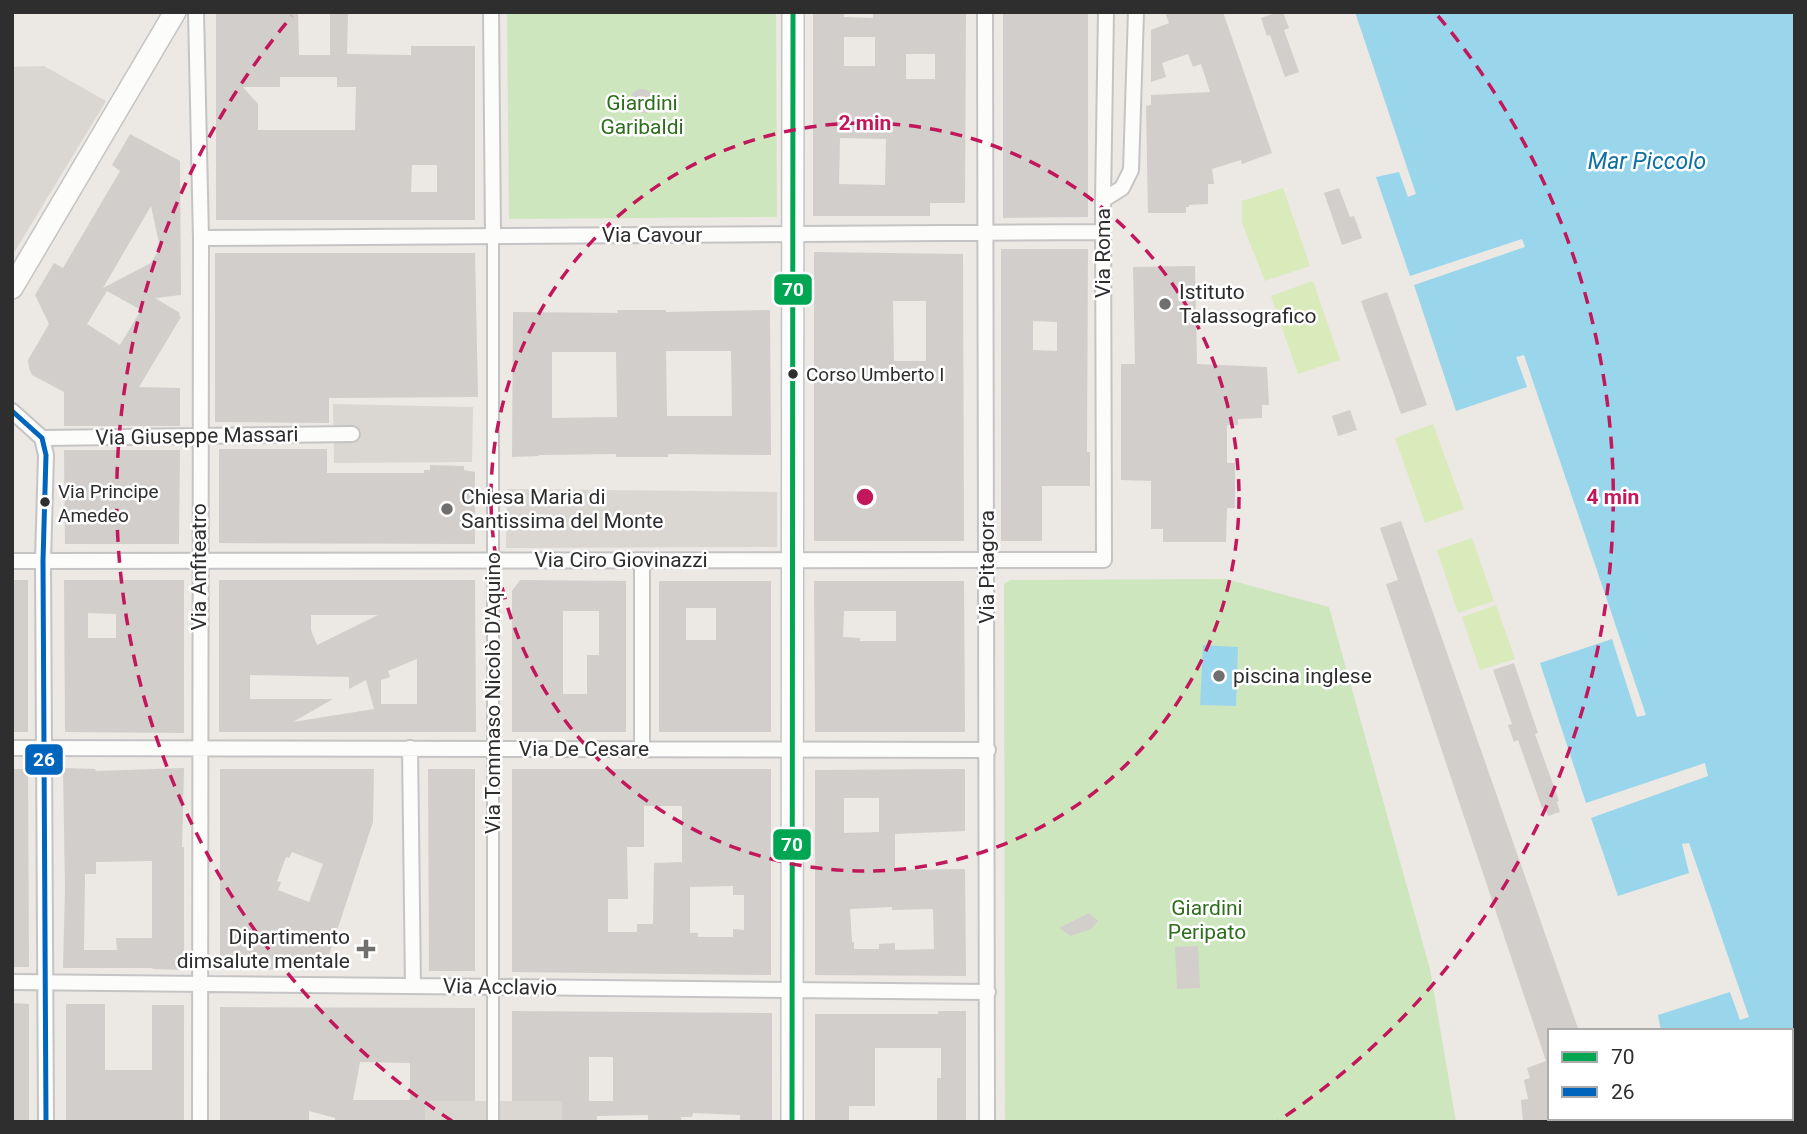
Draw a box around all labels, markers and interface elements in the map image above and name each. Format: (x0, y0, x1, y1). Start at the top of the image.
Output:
park label: Giardini Garibaldi (600, 91, 684, 139)
text: 2 min (839, 111, 891, 135)
water label: Mar Piccolo (1588, 148, 1706, 175)
street label: Via Roma (1091, 208, 1115, 298)
street label: Via Cavour (602, 223, 702, 247)
line badge: 70 (773, 273, 813, 306)
text: 70 (782, 278, 804, 301)
place label: Istituto Talassografico (1179, 280, 1317, 328)
marker: Istituto Talassografico (1157, 296, 1173, 312)
place label: Corso Umberto I (806, 363, 944, 386)
marker: Corso Umberto I (786, 367, 800, 381)
street label: Via Giuseppe Massari (95, 422, 299, 450)
place label: Via Principe Amedeo (58, 480, 159, 527)
place label: Chiesa Maria di Santissima del Monte (461, 485, 664, 533)
centre of rings (853, 485, 877, 509)
text: 4 min (1587, 485, 1639, 509)
marker: Via Principe Amedeo (38, 495, 52, 509)
marker: Chiesa Maria di Santissima del Monte (439, 501, 455, 517)
street label: Via Anfiteatro (187, 503, 211, 631)
street label: Via Pitagora (975, 510, 999, 624)
street label: Via Ciro Giovinazzi (534, 548, 708, 572)
street label: Via Tommaso Nicolò D'Aquino (481, 552, 505, 834)
place label: piscina inglese (1233, 664, 1372, 688)
marker: piscina inglese (1211, 668, 1227, 684)
street label: Via De Cesare (519, 737, 649, 761)
line badge: 26 (24, 743, 64, 776)
text: 26 (33, 748, 55, 771)
line badge: 70 (772, 828, 812, 861)
text: 70 (781, 833, 803, 856)
park label: Giardini Peripato (1168, 896, 1246, 944)
place label: Dipartimento dimsalute mentale (177, 925, 350, 973)
marker: Dipartimento dimsalute mentale (356, 939, 376, 959)
street label: Via Acclavio (443, 974, 557, 1000)
legend (1548, 1029, 1793, 1120)
text: 70 (1611, 1045, 1635, 1069)
text: 26 (1611, 1080, 1635, 1104)

